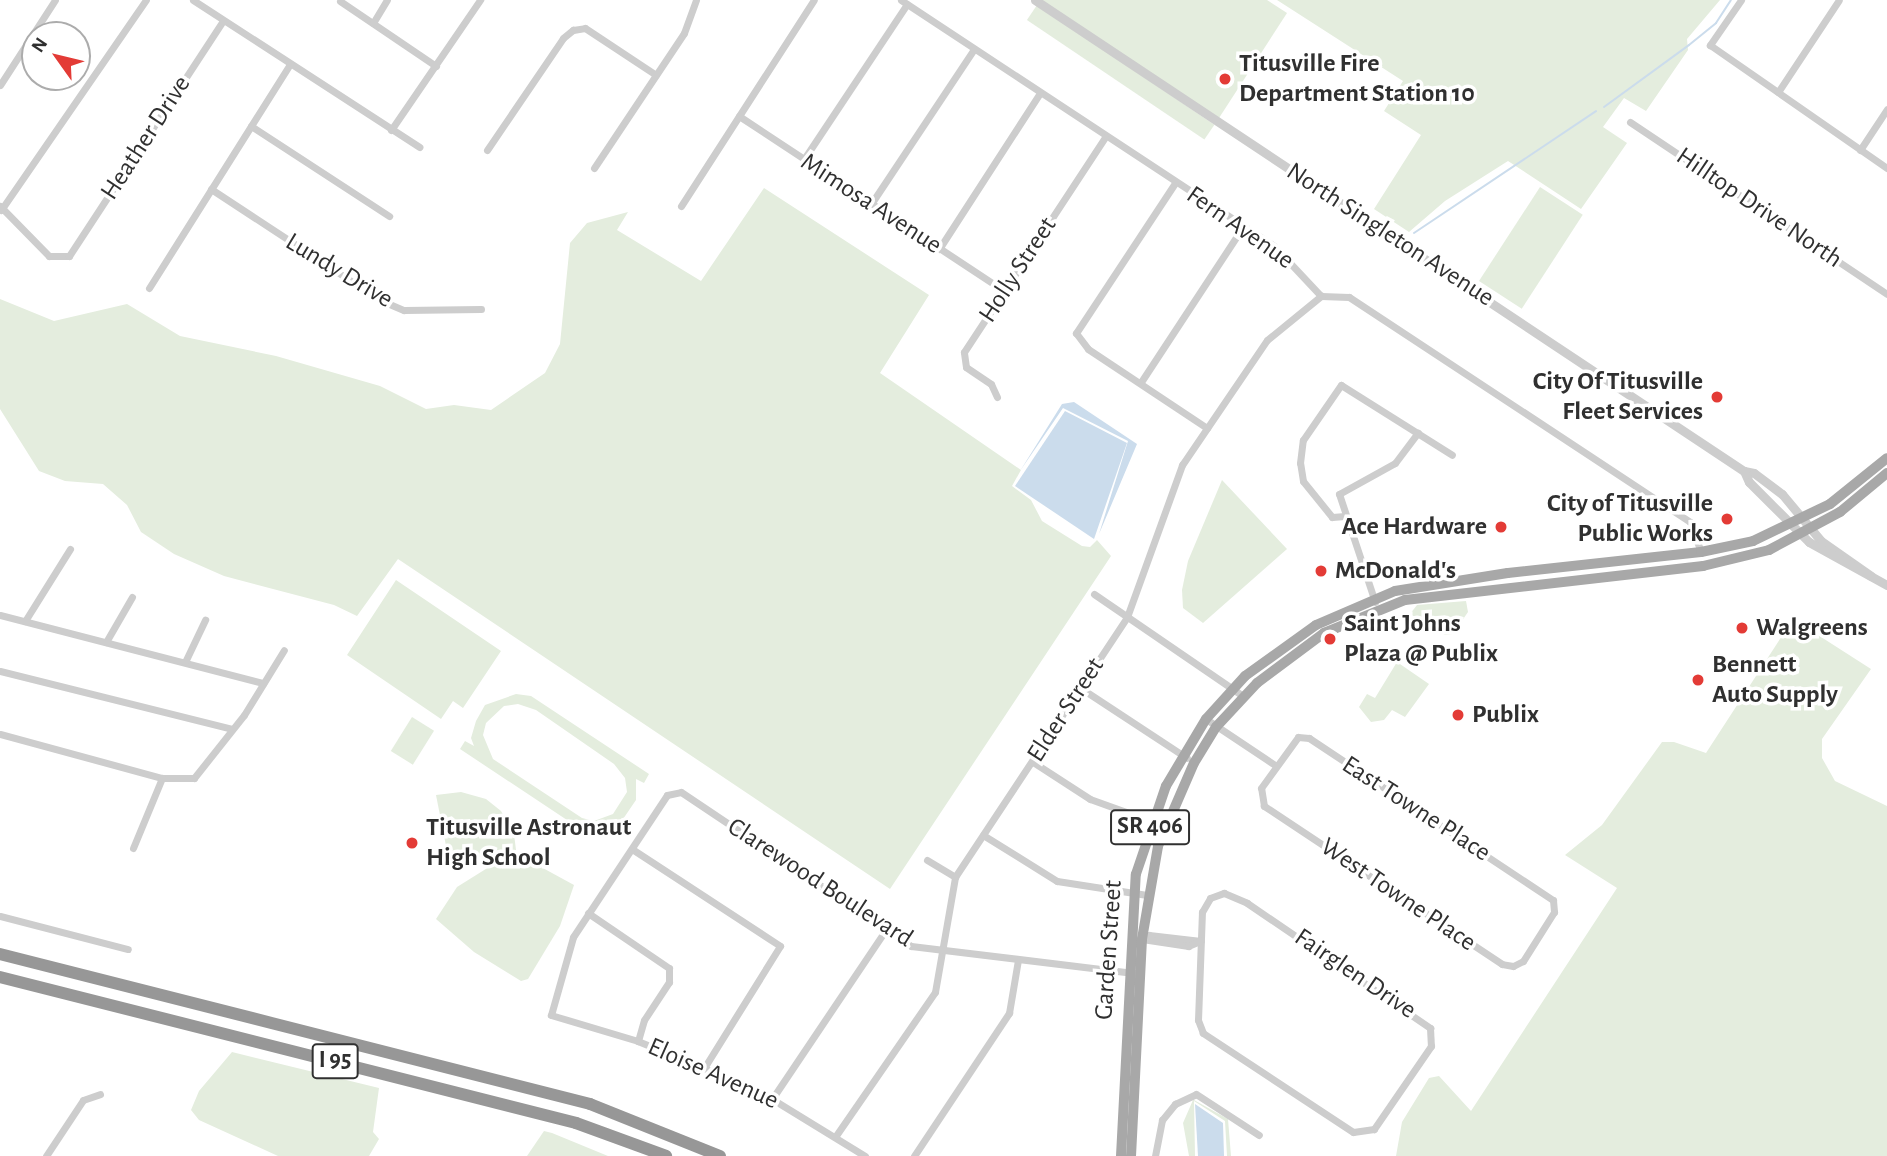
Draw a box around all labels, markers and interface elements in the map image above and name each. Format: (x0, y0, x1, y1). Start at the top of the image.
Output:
north arrow (21, 21, 91, 91)
text: N (28, 34, 51, 56)
place label: Titusville Fire Department Station 10 (1239, 48, 1475, 110)
street label: Heather Drive (94, 70, 198, 206)
marker: Titusville Fire Department Station 10 (1217, 71, 1233, 87)
street label: Hilltop Drive North (1670, 141, 1848, 275)
street label: Mimosa Avenue (795, 147, 947, 261)
street label: North Singleton Avenue (1280, 156, 1500, 314)
street label: Fern Avenue (1180, 180, 1300, 276)
street label: Holly Street (972, 211, 1064, 329)
street label: Lundy Drive (279, 227, 399, 315)
place label: City Of Titusville Fleet Services (1533, 366, 1703, 428)
marker: City Of Titusville Fleet Services (1709, 389, 1725, 405)
place label: City of Titusville Public Works (1547, 488, 1713, 550)
place label: Ace Hardware (1341, 511, 1487, 543)
marker: City of Titusville Public Works (1719, 511, 1735, 527)
marker: Ace Hardware (1493, 519, 1509, 535)
place label: McDonald's (1335, 555, 1456, 587)
marker: McDonald's (1313, 563, 1329, 579)
place label: Saint Johns Plaza @ Publix (1344, 608, 1498, 670)
place label: Walgreens (1756, 612, 1868, 644)
marker: Walgreens (1734, 620, 1750, 636)
marker: Saint Johns Plaza @ Publix (1322, 631, 1338, 647)
place label: Bennett Auto Supply (1712, 649, 1838, 710)
street label: Elder Street (1021, 652, 1111, 768)
marker: Bennett Auto Supply (1690, 672, 1706, 688)
place label: Publix (1472, 699, 1539, 731)
marker: Publix (1450, 707, 1466, 723)
street label: East Towne Place (1336, 749, 1496, 869)
road number: SR 406 (1110, 806, 1190, 848)
street label: Clarewood Boulevard (721, 811, 919, 955)
place label: Titusville Astronaut High School (426, 812, 631, 874)
street label: West Towne Place (1314, 832, 1482, 958)
marker: Titusville Astronaut High School (404, 835, 420, 851)
street label: Garden Street (1089, 879, 1129, 1021)
street label: Fairglen Drive (1288, 922, 1422, 1026)
street label: Eloise Avenue (643, 1031, 783, 1117)
road number: I 95 (310, 1041, 360, 1082)

